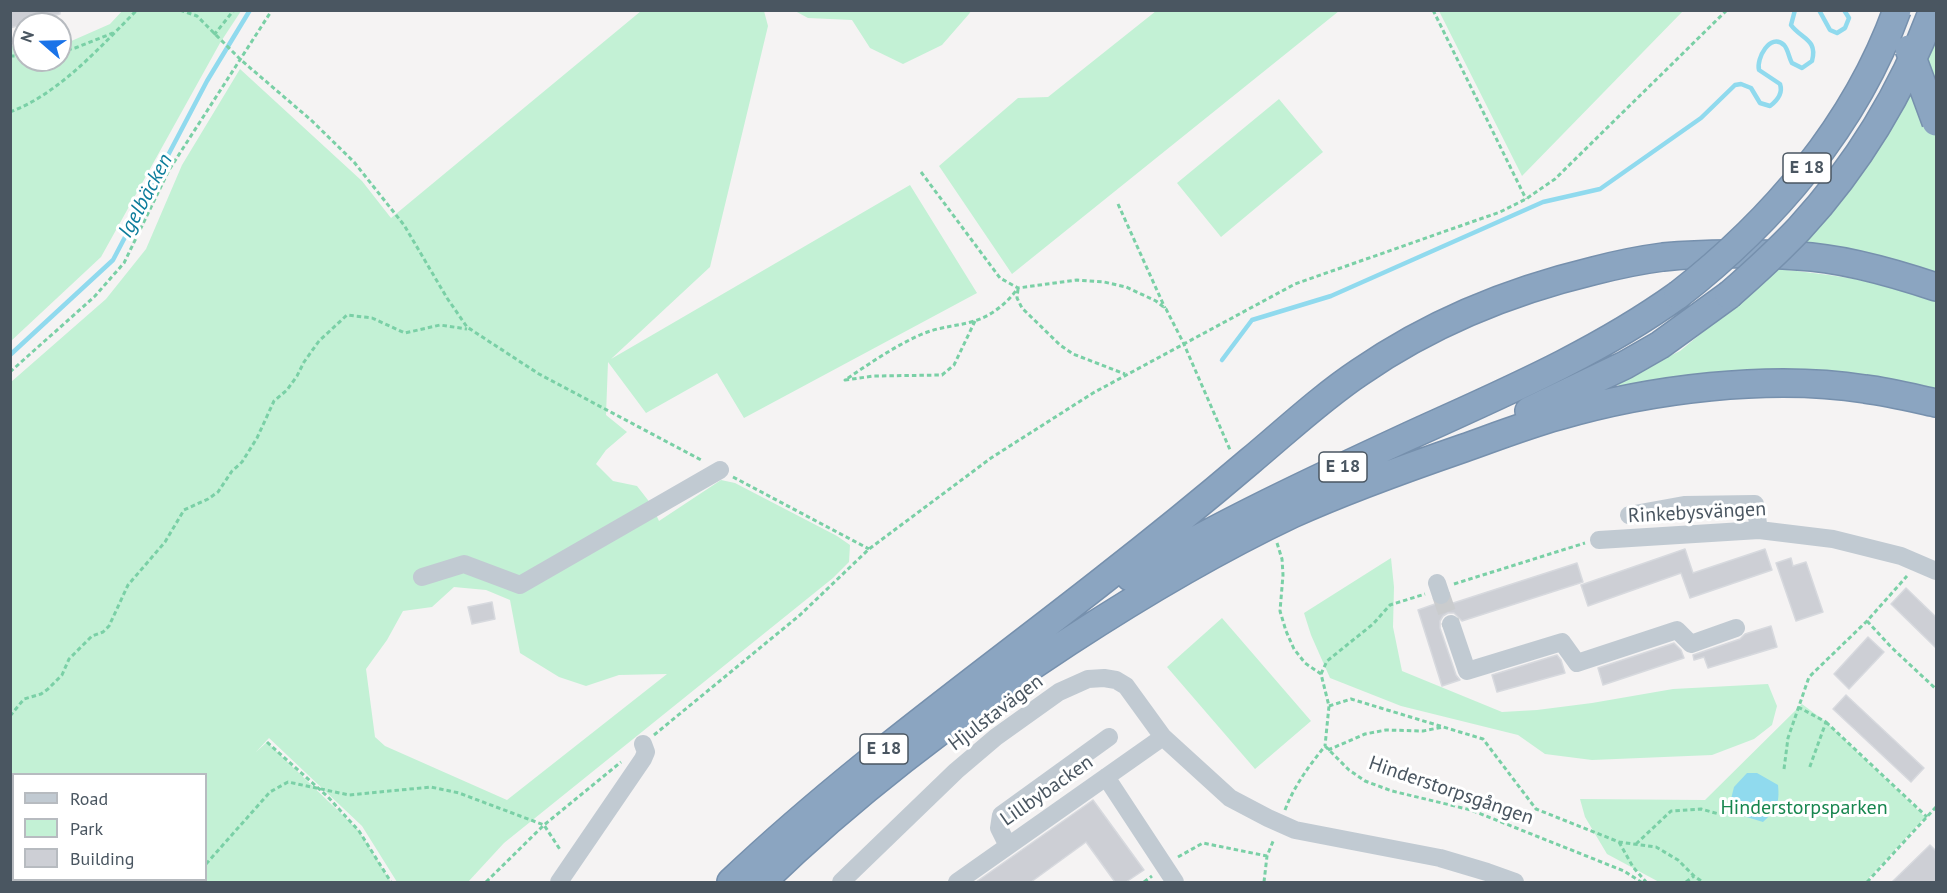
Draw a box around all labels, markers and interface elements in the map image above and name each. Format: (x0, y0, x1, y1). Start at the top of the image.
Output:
north arrow (12, 12, 72, 72)
text: N (16, 28, 38, 45)
water label: Igelbäcken (113, 150, 179, 242)
road number: E 18 (1783, 153, 1831, 183)
road number: E 18 (1319, 452, 1367, 482)
street label: Rinkebysvängen (1627, 497, 1767, 529)
street label: Hjulstavägen (944, 670, 1048, 756)
road number: E 18 (860, 734, 908, 764)
street label: Lillbybacken (996, 750, 1098, 832)
street label: Hinderstorpsgången (1365, 752, 1537, 830)
legend (12, 773, 207, 881)
text: Road (70, 787, 108, 810)
park label: Hinderstorpsparken (1720, 796, 1888, 820)
text: Park (70, 817, 103, 840)
text: Building (70, 847, 134, 870)

